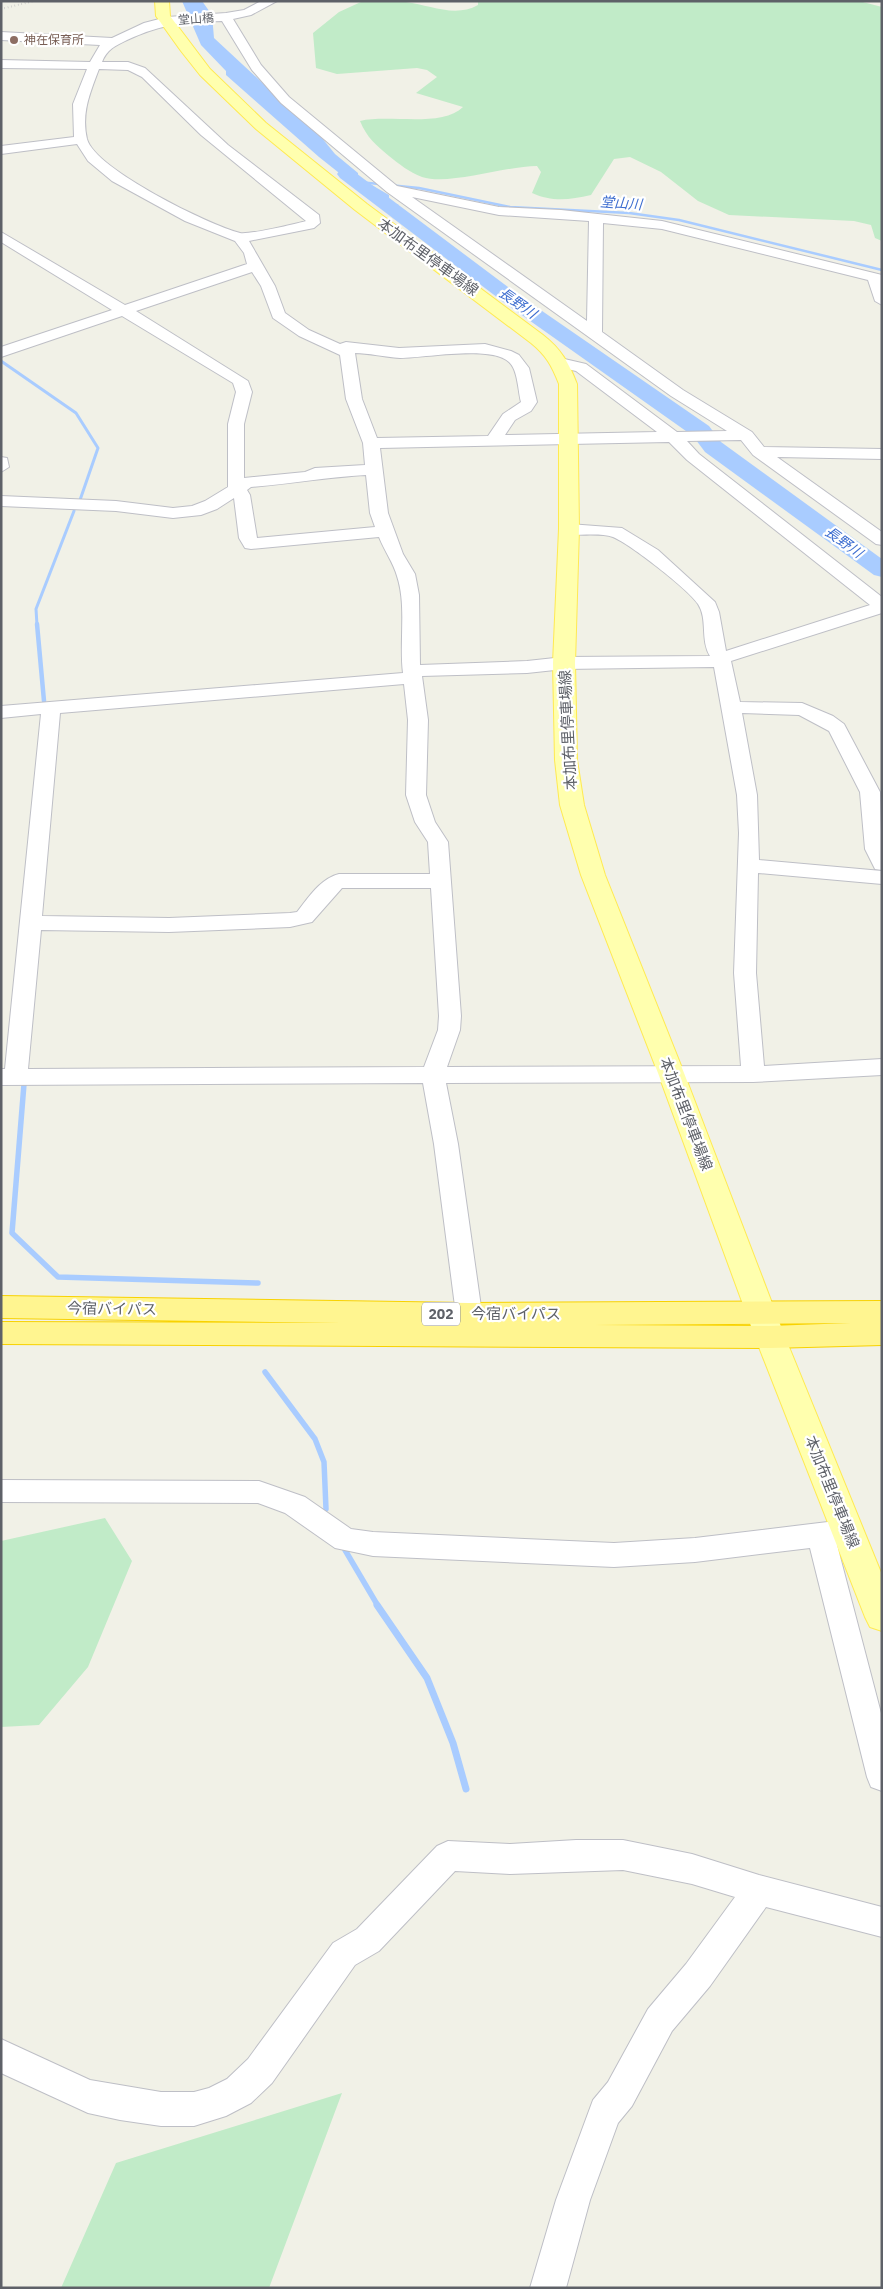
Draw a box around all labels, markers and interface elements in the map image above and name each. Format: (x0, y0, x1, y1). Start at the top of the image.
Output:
street label: 堂山橋 (177, 10, 214, 27)
place label: 神在保育所 (24, 32, 84, 47)
marker: 神在保育所 (8, 34, 20, 46)
water label: 堂山川 (599, 193, 645, 214)
street label: 本加布里停車場線 (374, 214, 482, 300)
water label: 長野川 (496, 284, 542, 324)
water label: 長野川 (822, 522, 868, 563)
street label: 本加布里停車場線 (555, 670, 580, 790)
street label: 本加布里停車場線 (656, 1054, 717, 1173)
street label: 今宿バイパス (67, 1298, 157, 1319)
road number: 202 (422, 1302, 460, 1326)
street label: 今宿バイパス (471, 1304, 561, 1323)
street label: 本加布里停車場線 (801, 1433, 864, 1551)

